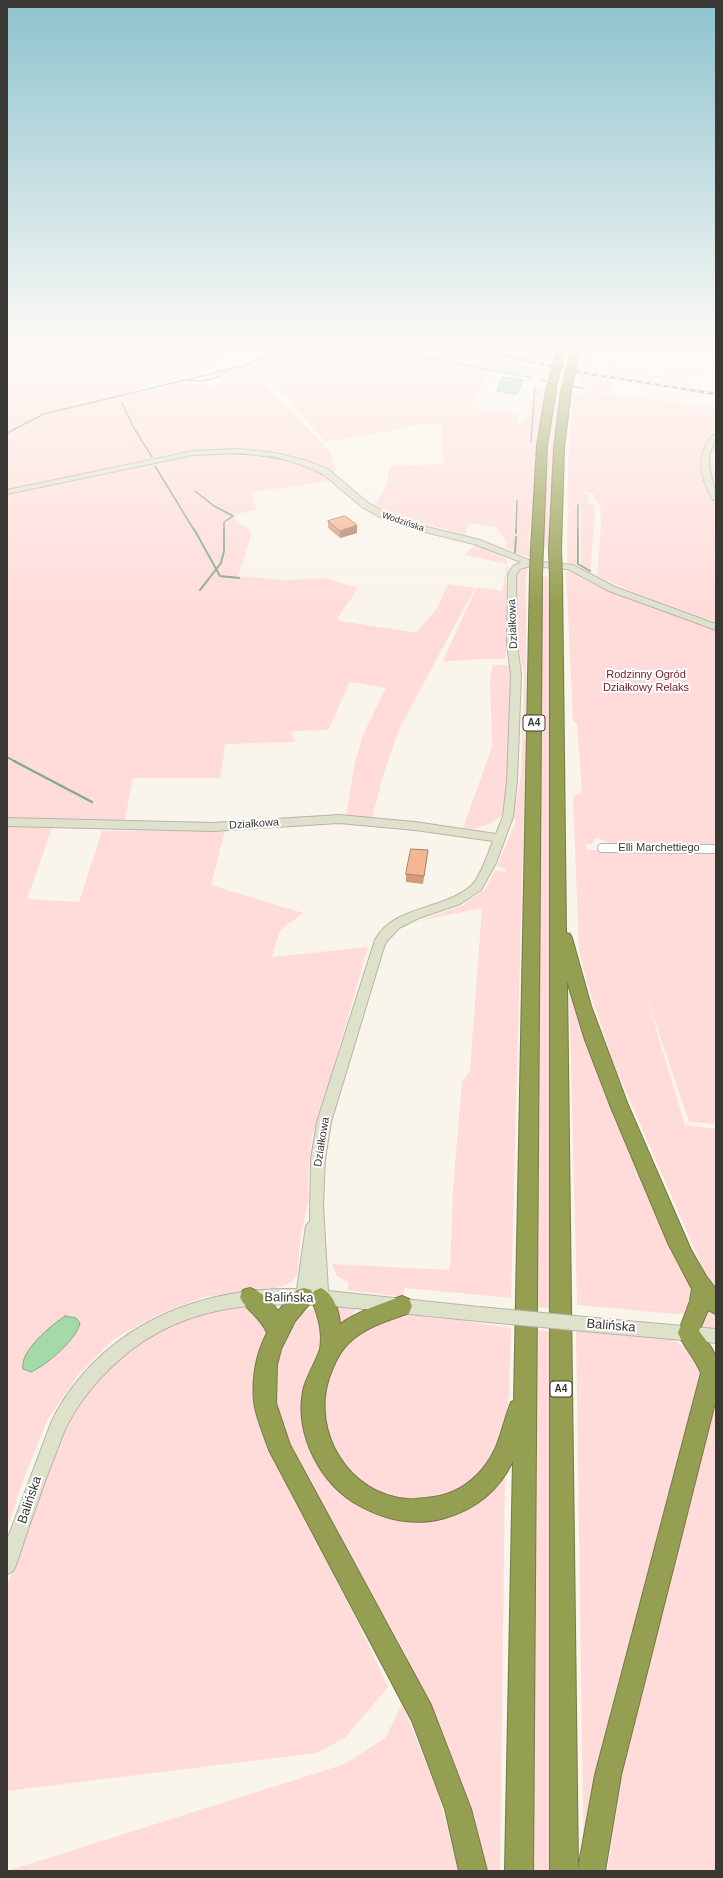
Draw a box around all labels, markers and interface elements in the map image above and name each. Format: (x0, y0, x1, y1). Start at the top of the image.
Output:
street label: Wodzińska (381, 510, 425, 534)
street label: Działkowa (506, 599, 520, 649)
park label: Rodzinny Ogród Działkowy Relaks (603, 668, 689, 694)
road number: A4 (523, 715, 545, 731)
street label: Działkowa (229, 816, 279, 832)
street label: Elli Marchettiego (618, 841, 700, 855)
street label: Działkowa (312, 1116, 332, 1168)
street label: Balińska (264, 1290, 314, 1306)
street label: Balińska (586, 1316, 636, 1336)
road number: A4 (550, 1381, 572, 1397)
street label: Balińska (15, 1474, 45, 1526)

